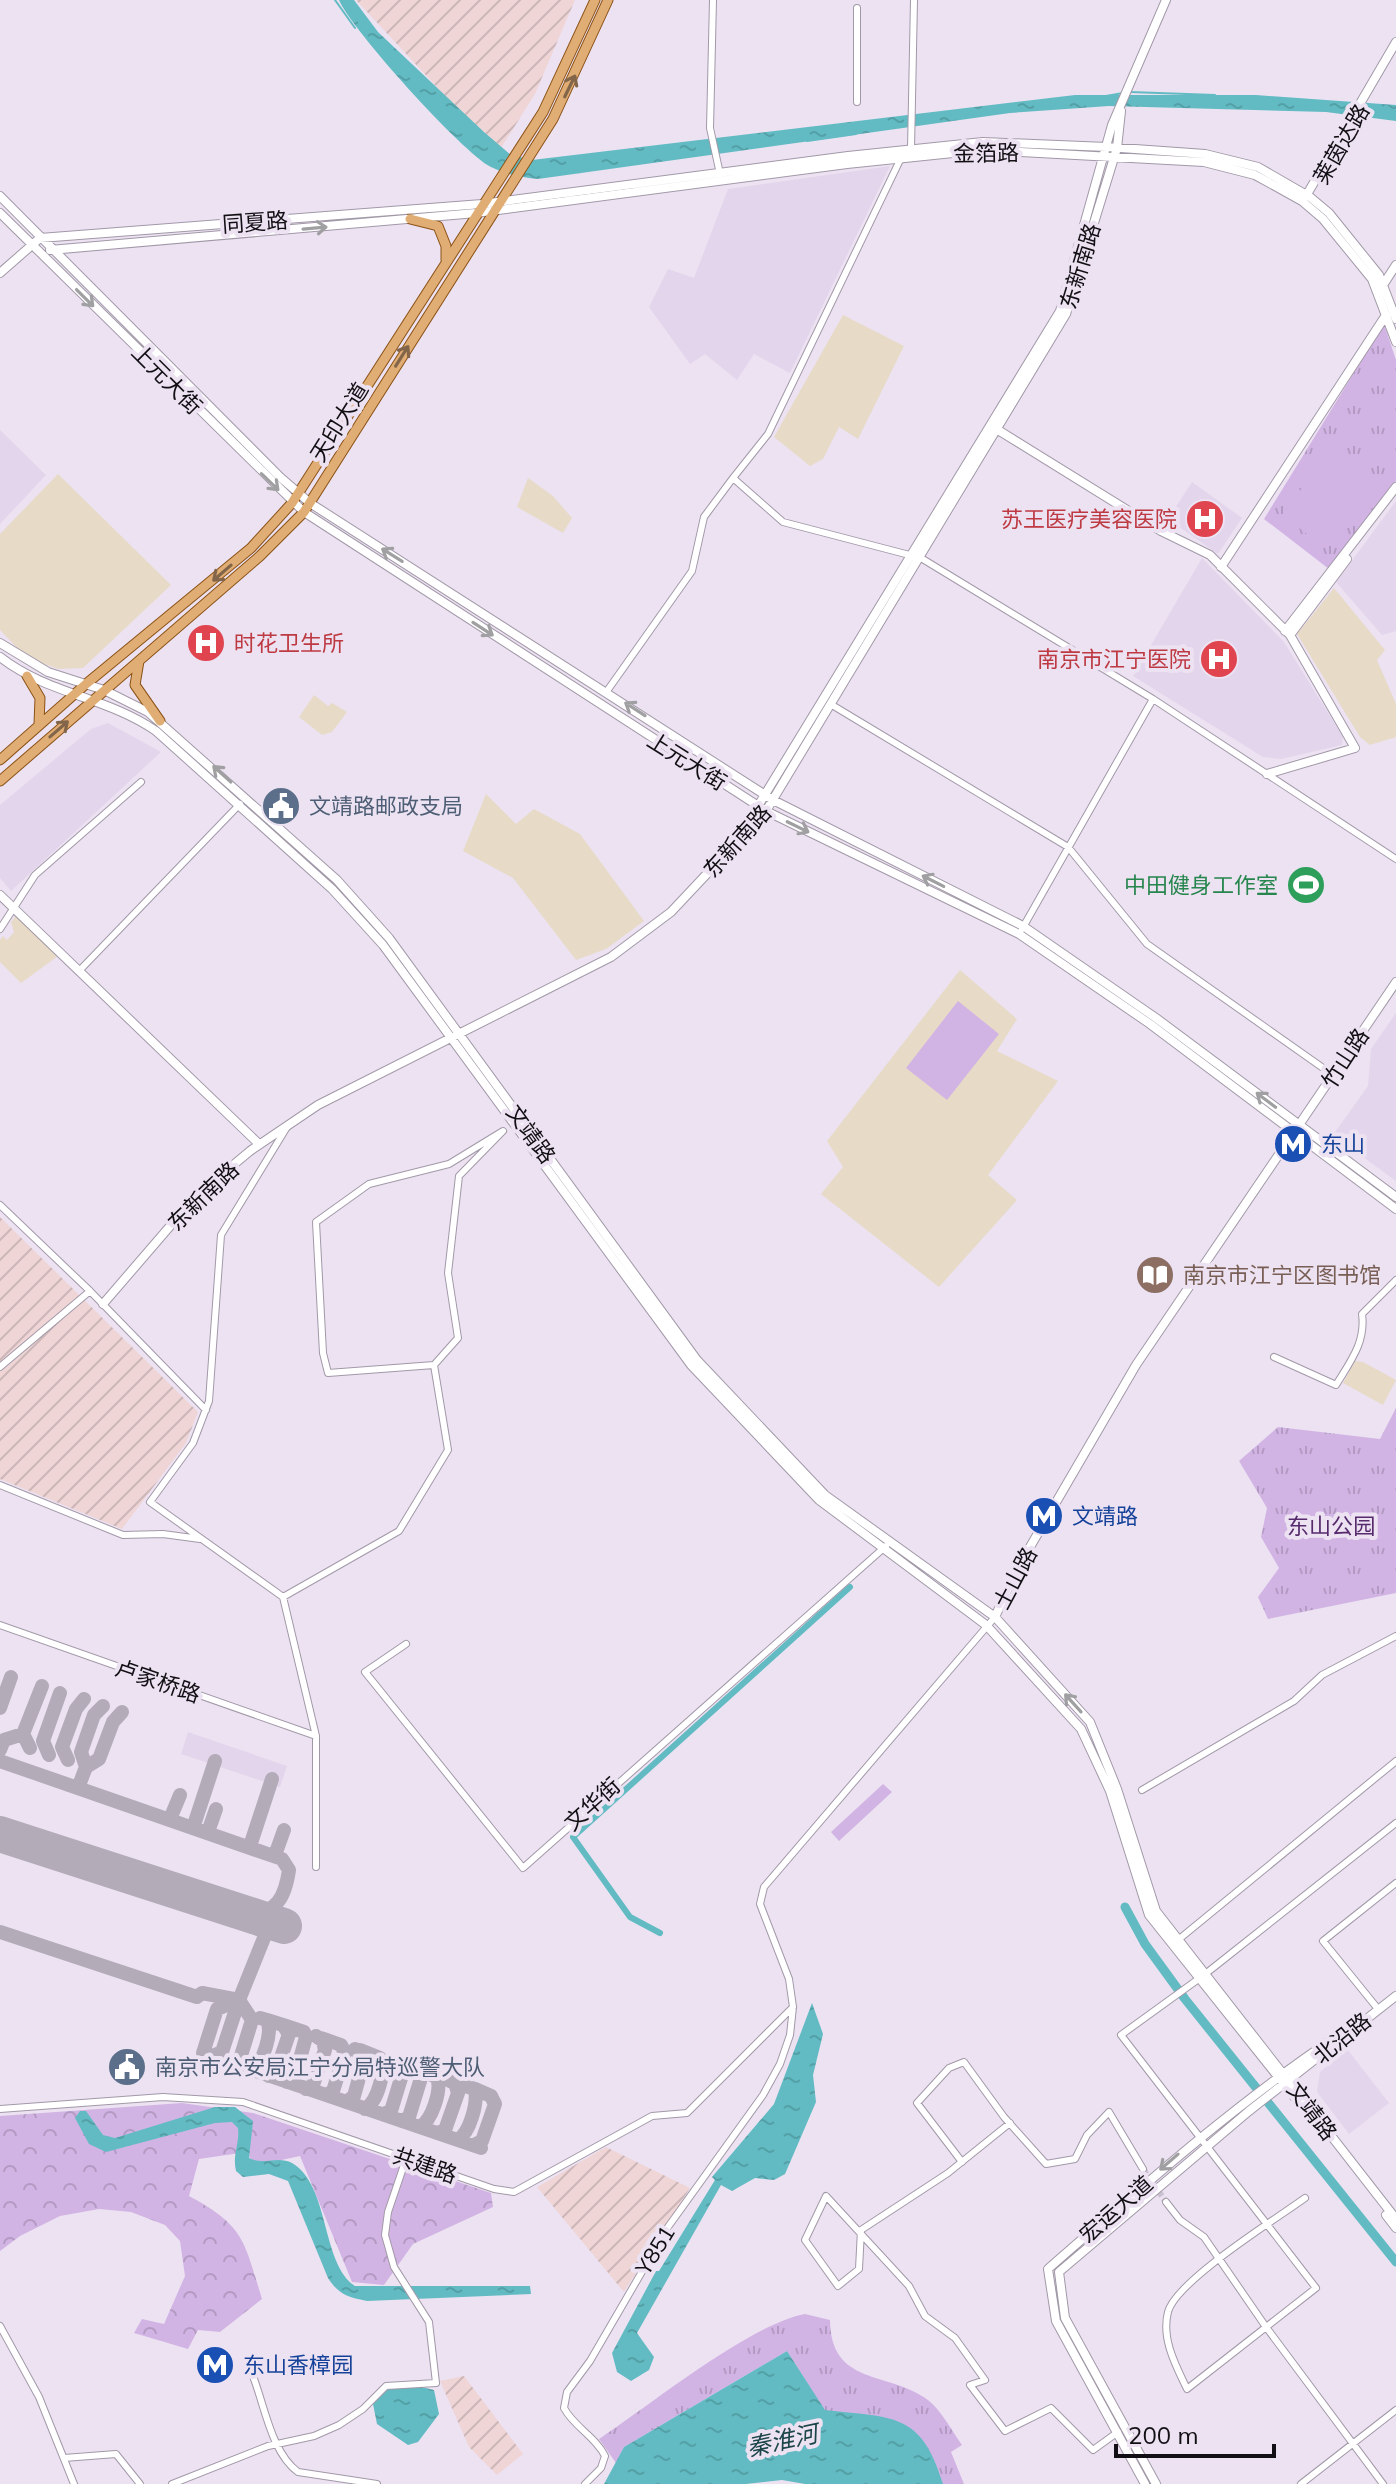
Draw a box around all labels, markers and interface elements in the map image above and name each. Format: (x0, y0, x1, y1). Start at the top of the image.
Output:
one-way arrow (563, 74, 578, 98)
street label: 莱茵达路 (1307, 99, 1375, 189)
street label: 金箔路 (953, 138, 1019, 168)
street label: 同夏路 (221, 206, 289, 238)
one-way arrow (301, 220, 328, 235)
street label: 东新南路 (1054, 220, 1106, 312)
one-way arrow (75, 288, 94, 307)
street label: 上元大街 (126, 338, 208, 420)
one-way arrow (394, 345, 410, 368)
street label: 天印大道 (304, 377, 374, 467)
one-way arrow (260, 472, 280, 491)
hospital icon: 苏王医疗美容医院 (1184, 498, 1226, 540)
place label: 苏王医疗美容医院 (1001, 505, 1177, 533)
one-way arrow (381, 546, 404, 562)
one-way arrow (212, 564, 233, 582)
one-way arrow (471, 621, 494, 637)
hospital icon: 时花卫生所 (185, 622, 227, 664)
place label: 时花卫生所 (234, 629, 344, 657)
hospital icon: 南京市江宁医院 (1198, 638, 1240, 680)
place label: 南京市江宁医院 (1037, 645, 1191, 673)
one-way arrow (624, 701, 646, 718)
one-way arrow (48, 721, 69, 739)
street label: 上元大街 (642, 726, 732, 796)
one-way arrow (212, 766, 232, 784)
public building icon: 文靖路邮政支局 (260, 785, 302, 827)
place label: 文靖路邮政支局 (309, 792, 463, 820)
street label: 东新南路 (697, 799, 777, 883)
one-way arrow (786, 820, 810, 835)
sports icon: 中田健身工作室 (1285, 864, 1327, 906)
place label: 中田健身工作室 (1124, 871, 1278, 899)
one-way arrow (921, 872, 945, 888)
street label: 竹山路 (1315, 1023, 1375, 1093)
one-way arrow (1256, 1092, 1277, 1109)
street label: 文靖路 (500, 1099, 562, 1169)
metro station icon: 东山 (1272, 1123, 1314, 1165)
place label: 东山 (1321, 1130, 1365, 1158)
street label: 东新南路 (162, 1155, 244, 1237)
library icon: 南京市江宁区图书馆 (1134, 1254, 1176, 1296)
place label: 南京市江宁区图书馆 (1183, 1261, 1381, 1289)
metro station icon: 文靖路 (1023, 1495, 1065, 1537)
place label: 文靖路 (1072, 1502, 1138, 1530)
park label: 东山公园 (1287, 1512, 1375, 1540)
street label: 土山路 (987, 1542, 1043, 1614)
street label: 卢家桥路 (112, 1653, 204, 1709)
one-way arrow (1064, 1694, 1082, 1714)
street label: 文华街 (558, 1772, 626, 1836)
street label: 北沿路 (1308, 2006, 1376, 2070)
public building icon: 南京市公安局江宁分局特巡警大队 (106, 2046, 148, 2088)
place label: 南京市公安局江宁分局特巡警大队 (155, 2053, 485, 2081)
street label: 文靖路 (1281, 2076, 1343, 2146)
street label: 共建路 (389, 2141, 461, 2189)
one-way arrow (1160, 2153, 1180, 2171)
street label: 宏运大道 (1074, 2170, 1158, 2248)
street label: Y851 (629, 2220, 681, 2281)
metro station icon: 东山香樟园 (194, 2344, 236, 2386)
place label: 东山香樟园 (243, 2351, 353, 2379)
scale bar (1116, 2408, 1274, 2458)
water label: 秦淮河 (744, 2417, 824, 2462)
text: 200 m (1128, 2420, 1199, 2450)

